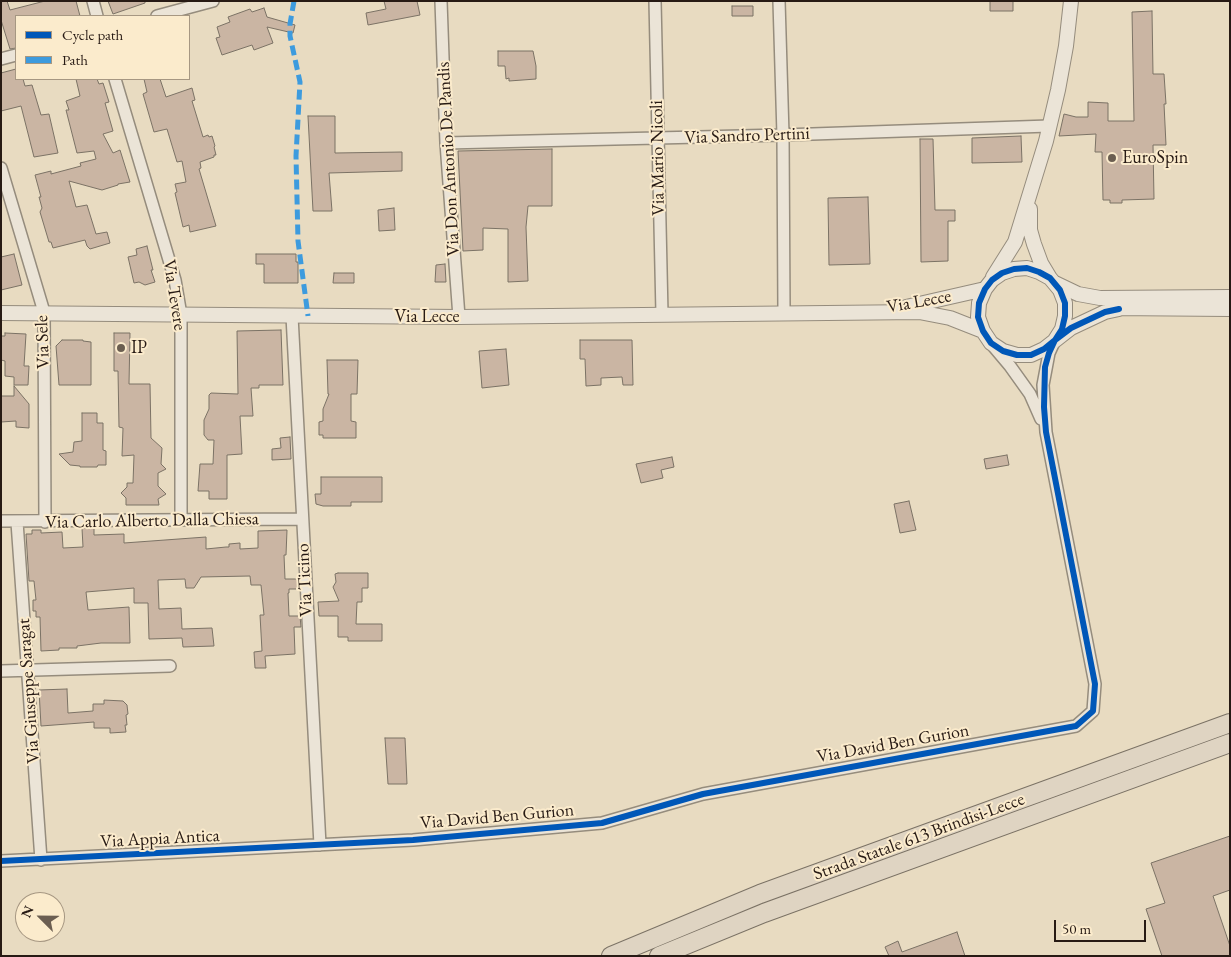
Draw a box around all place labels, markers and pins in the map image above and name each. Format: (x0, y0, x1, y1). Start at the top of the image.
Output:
place label: EuroSpin (1122, 147, 1188, 169)
marker: EuroSpin (1106, 152, 1118, 164)
place label: IP (131, 337, 147, 359)
marker: IP (115, 342, 127, 354)

